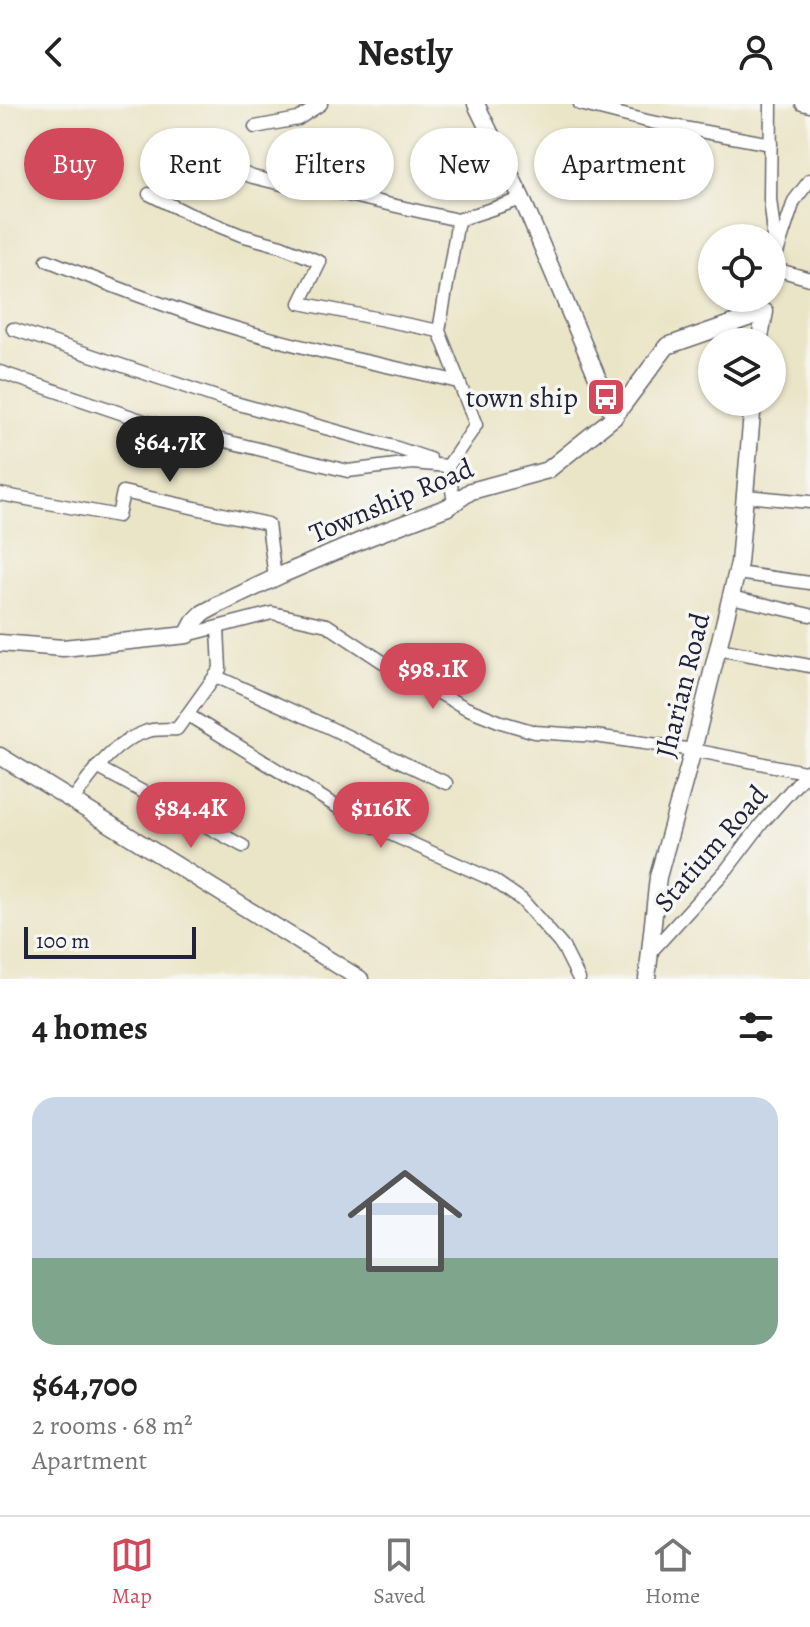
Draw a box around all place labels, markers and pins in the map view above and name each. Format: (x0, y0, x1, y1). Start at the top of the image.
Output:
bus stop icon: town ship (585, 376, 627, 418)
place label: town ship (466, 379, 578, 417)
pin: $64.7K (105, 416, 235, 484)
pin: $98.1K (368, 643, 498, 711)
pin: $84.4K (126, 782, 256, 850)
pin: $116K (325, 782, 437, 850)

